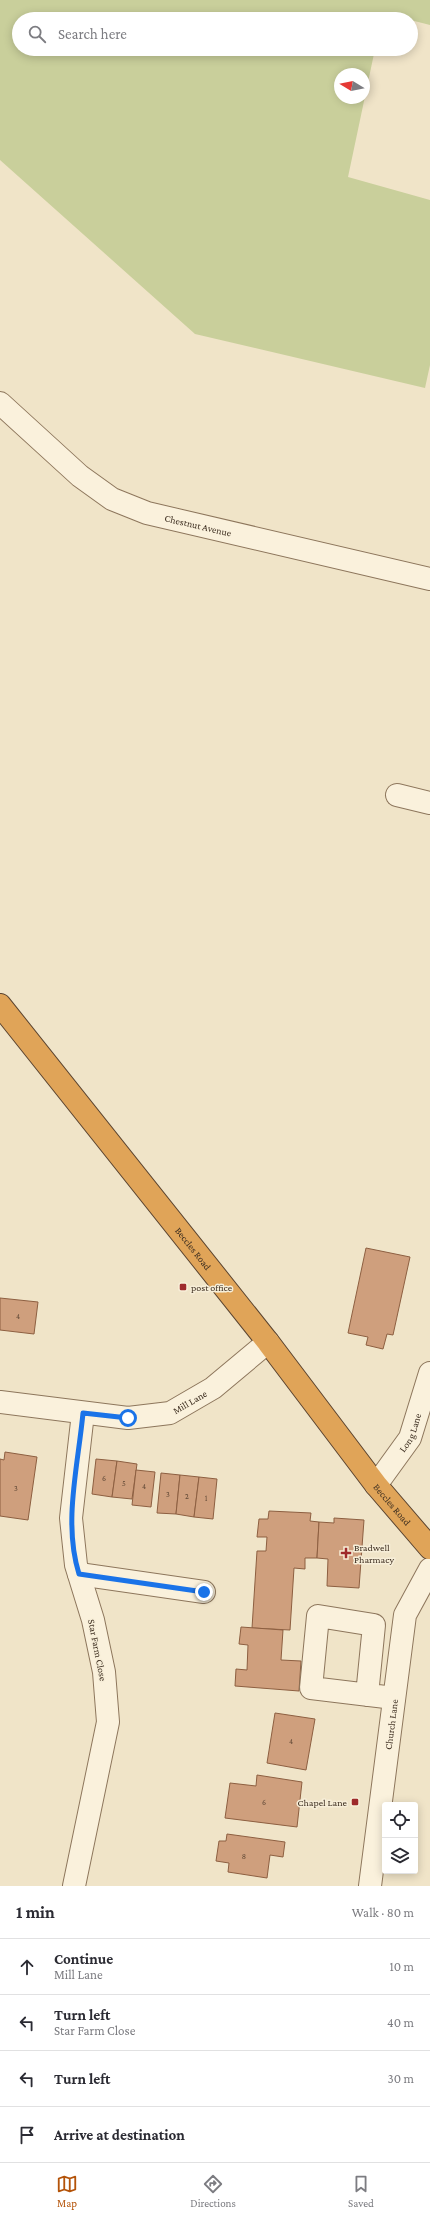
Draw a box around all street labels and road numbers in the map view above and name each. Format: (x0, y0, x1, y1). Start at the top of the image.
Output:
street label: Chestnut Avenue (164, 512, 233, 539)
street label: Beccles Road (173, 1225, 214, 1273)
street label: Mill Lane (171, 1388, 209, 1416)
street label: Long Lane (397, 1411, 423, 1454)
street label: Beccles Road (371, 1481, 413, 1528)
street label: Star Farm Close (86, 1618, 109, 1682)
street label: Church Lane (383, 1698, 400, 1750)

